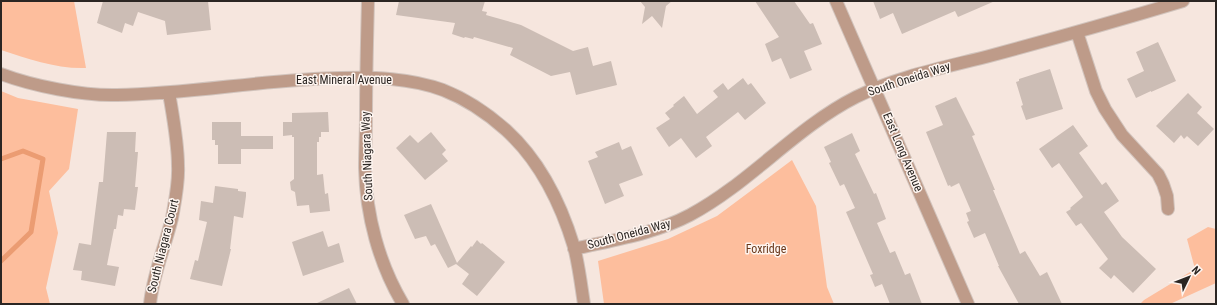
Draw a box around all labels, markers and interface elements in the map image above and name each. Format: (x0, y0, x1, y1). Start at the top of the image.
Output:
street label: South Oneida Way (866, 59, 952, 99)
street label: East Mineral Avenue (296, 73, 392, 87)
street label: East Long Avenue (880, 110, 926, 194)
street label: South Niagara Way (358, 111, 376, 201)
street label: South Niagara Court (145, 197, 181, 294)
street label: South Oneida Way (586, 216, 672, 252)
park label: Foxridge (746, 242, 787, 256)
north arrow (1169, 257, 1209, 297)
text: N (1189, 264, 1203, 278)

